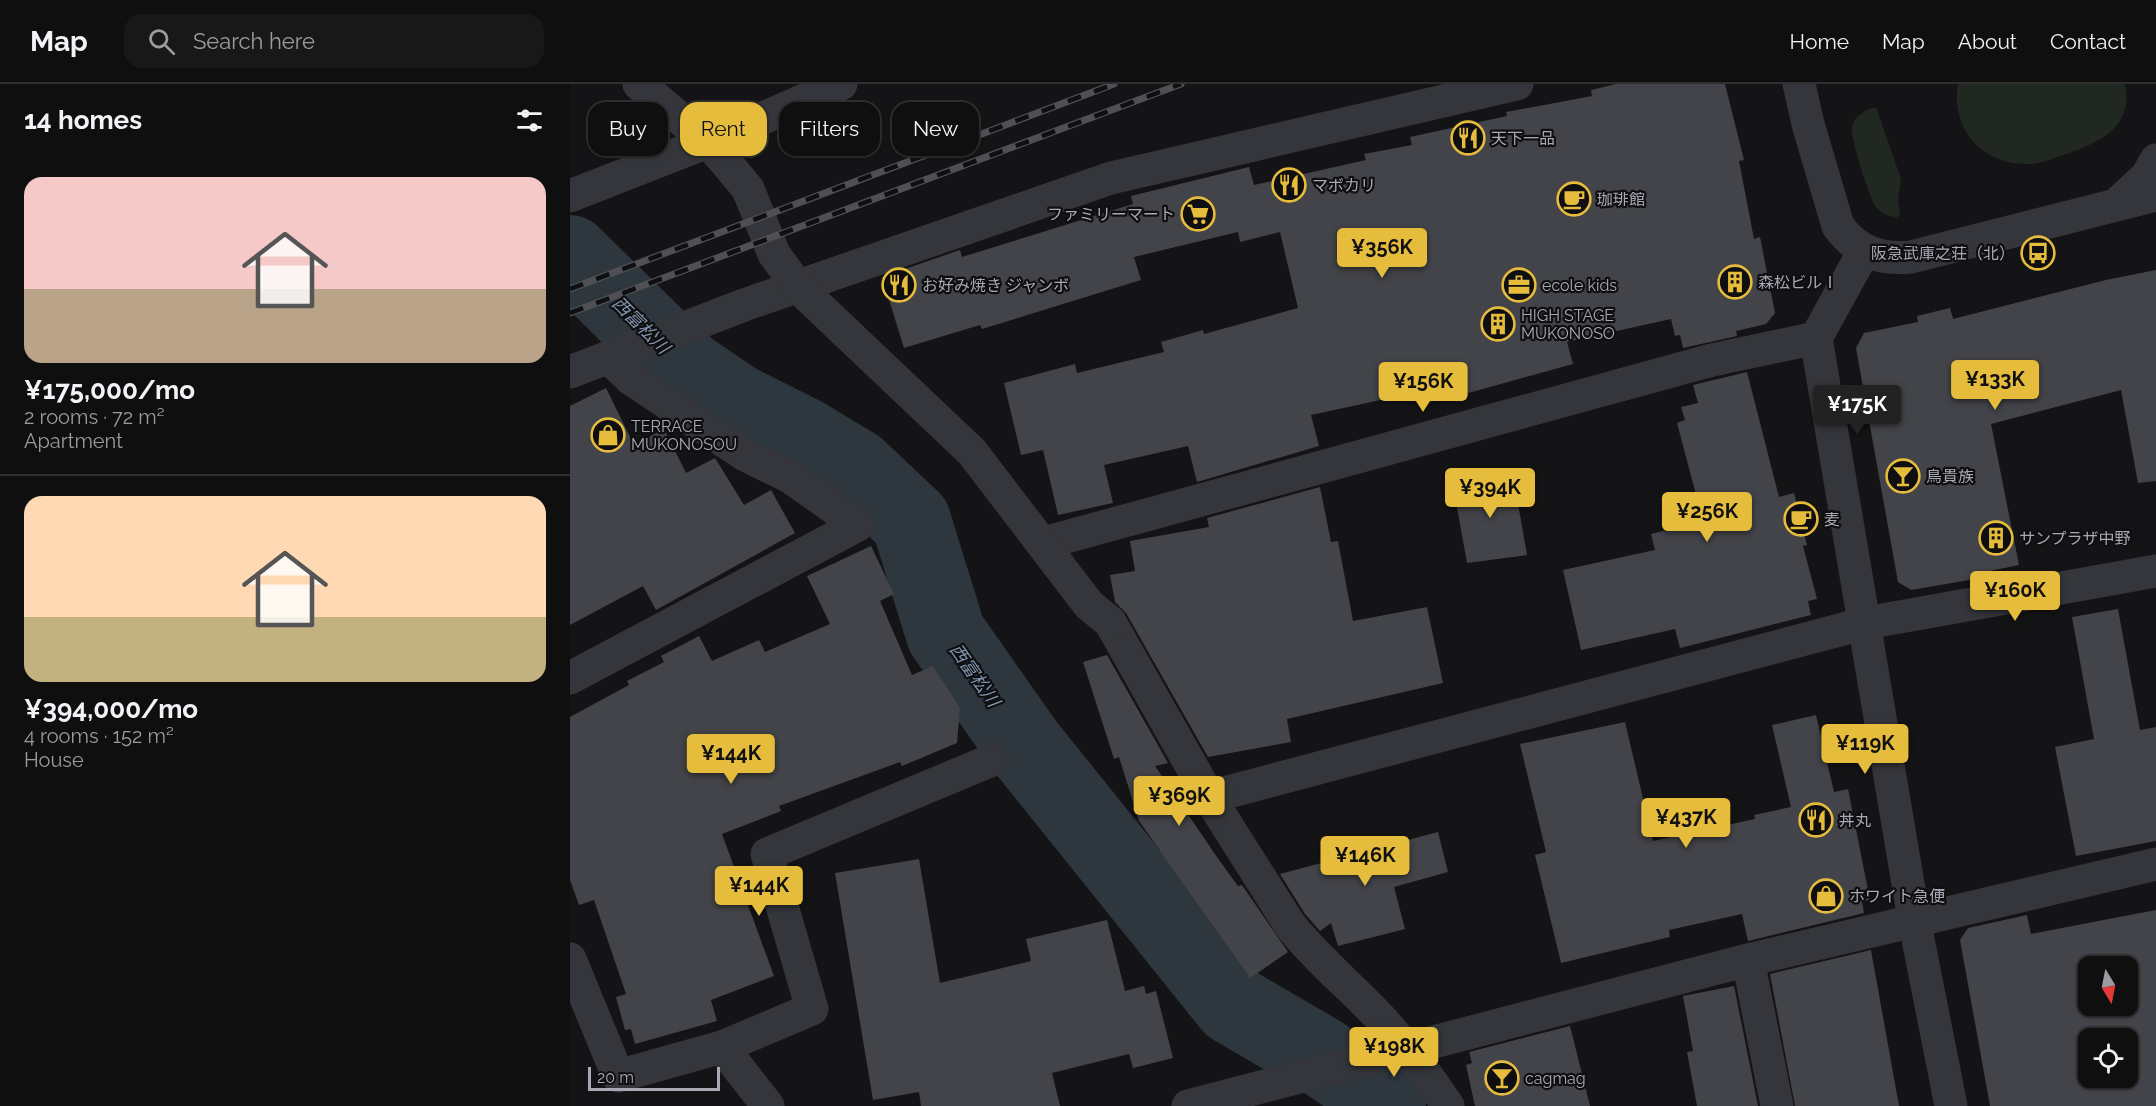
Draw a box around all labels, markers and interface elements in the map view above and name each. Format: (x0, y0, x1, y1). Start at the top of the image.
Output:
search box (124, 14, 544, 68)
text: Map (30, 25, 88, 58)
icon: search (145, 25, 178, 58)
text: Search here (193, 28, 315, 54)
text: Home (1790, 29, 1849, 54)
text: Map (1882, 29, 1925, 54)
text: About (1958, 29, 2017, 54)
text: Contact (2050, 29, 2126, 54)
chip: Buy (588, 102, 668, 156)
chip: Rent (680, 102, 767, 156)
chip: Filters (779, 102, 880, 156)
chip: New (892, 102, 979, 156)
icon: filters (513, 104, 546, 137)
text: 14 homes (24, 105, 142, 135)
restaurant icon: 天下一品 (1450, 120, 1486, 156)
place label: 天下一品 (1491, 129, 1555, 148)
restaurant icon: マボカリ (1271, 167, 1307, 203)
place label: マボカリ (1312, 176, 1376, 195)
cafe icon: 珈琲館 (1556, 181, 1592, 217)
place label: 珈琲館 (1597, 190, 1645, 209)
supermarket icon: ファミリーマート (1180, 196, 1216, 232)
place label: ファミリーマート (1047, 205, 1175, 224)
icon: home (231, 216, 339, 324)
pin: ¥356K (1340, 228, 1424, 279)
text: ¥356K (1351, 235, 1413, 259)
bus stop icon: 阪急武庫之荘（北） (2020, 235, 2056, 271)
place label: 阪急武庫之荘（北） (1871, 244, 2015, 263)
building icon: 森松ビルⅠ (1717, 264, 1753, 300)
restaurant icon: お好み焼き ジャンボ (881, 267, 917, 303)
office icon: ecole kids (1501, 267, 1537, 303)
place label: 森松ビルⅠ (1758, 273, 1838, 292)
place label: お好み焼き ジャンボ (922, 276, 1069, 295)
place label: ecole kids (1542, 276, 1617, 295)
water label: 西富松川 (608, 292, 675, 359)
building icon: HIGH STAGE MUKONOSO (1480, 306, 1516, 342)
place label: HIGH STAGE MUKONOSO (1521, 306, 1615, 343)
pin: ¥133K (1953, 360, 2037, 411)
pin: ¥156K (1381, 362, 1465, 413)
text: ¥133K (1965, 367, 2025, 391)
text: ¥156K (1393, 369, 1453, 393)
text: ¥175,000/mo (24, 375, 195, 405)
pin: ¥175K (1815, 385, 1899, 436)
text: ¥175K (1827, 392, 1887, 416)
text: 2 rooms · 72 m² (24, 405, 164, 429)
shop icon: TERRACE MUKONOSOU (590, 417, 626, 453)
place label: TERRACE MUKONOSOU (631, 417, 737, 454)
text: Apartment (24, 429, 123, 453)
bar icon: 鳥貴族 (1885, 458, 1921, 494)
place label: 鳥貴族 (1926, 467, 1974, 486)
pin: ¥394K (1448, 468, 1532, 519)
text: ¥394K (1459, 475, 1521, 499)
pin: ¥256K (1665, 492, 1749, 543)
text: ¥256K (1676, 499, 1738, 523)
cafe icon: 麦 (1783, 501, 1819, 537)
place label: 麦 (1824, 510, 1840, 529)
building icon: サンプラザ中野 (1978, 520, 2014, 556)
place label: サンプラザ中野 (2019, 529, 2131, 548)
icon: home (231, 535, 339, 643)
pin: ¥160K (1973, 571, 2057, 622)
text: ¥160K (1984, 578, 2046, 602)
water label: 西富松川 (946, 639, 1005, 712)
text: ¥394,000/mo (24, 694, 198, 724)
text: 4 rooms · 152 m² (24, 724, 174, 748)
pin: ¥119K (1823, 724, 1907, 775)
text: ¥119K (1835, 731, 1895, 755)
pin: ¥144K (689, 734, 773, 785)
text: ¥144K (701, 741, 761, 765)
text: House (24, 748, 84, 772)
pin: ¥369K (1137, 776, 1221, 827)
text: ¥369K (1148, 783, 1210, 807)
pin: ¥437K (1644, 798, 1728, 849)
restaurant icon: 丼丸 (1798, 802, 1834, 838)
text: ¥437K (1655, 805, 1717, 829)
place label: 丼丸 (1839, 811, 1871, 830)
pin: ¥146K (1323, 836, 1407, 887)
text: ¥146K (1334, 843, 1396, 867)
pin: ¥144K (717, 866, 801, 917)
text: ¥144K (729, 873, 789, 897)
shop icon: ホワイト急便 (1808, 878, 1844, 914)
place label: ホワイト急便 (1849, 887, 1945, 906)
north arrow (2078, 956, 2138, 1016)
map controls (2078, 956, 2138, 1088)
pin: ¥198K (1352, 1027, 1436, 1078)
button: locate (2078, 1028, 2138, 1088)
text: ¥198K (1363, 1034, 1425, 1058)
bar icon: cagmag (1484, 1060, 1520, 1096)
scale bar (588, 1064, 720, 1092)
text: 20 m (597, 1068, 634, 1087)
place label: cagmag (1525, 1069, 1586, 1088)

